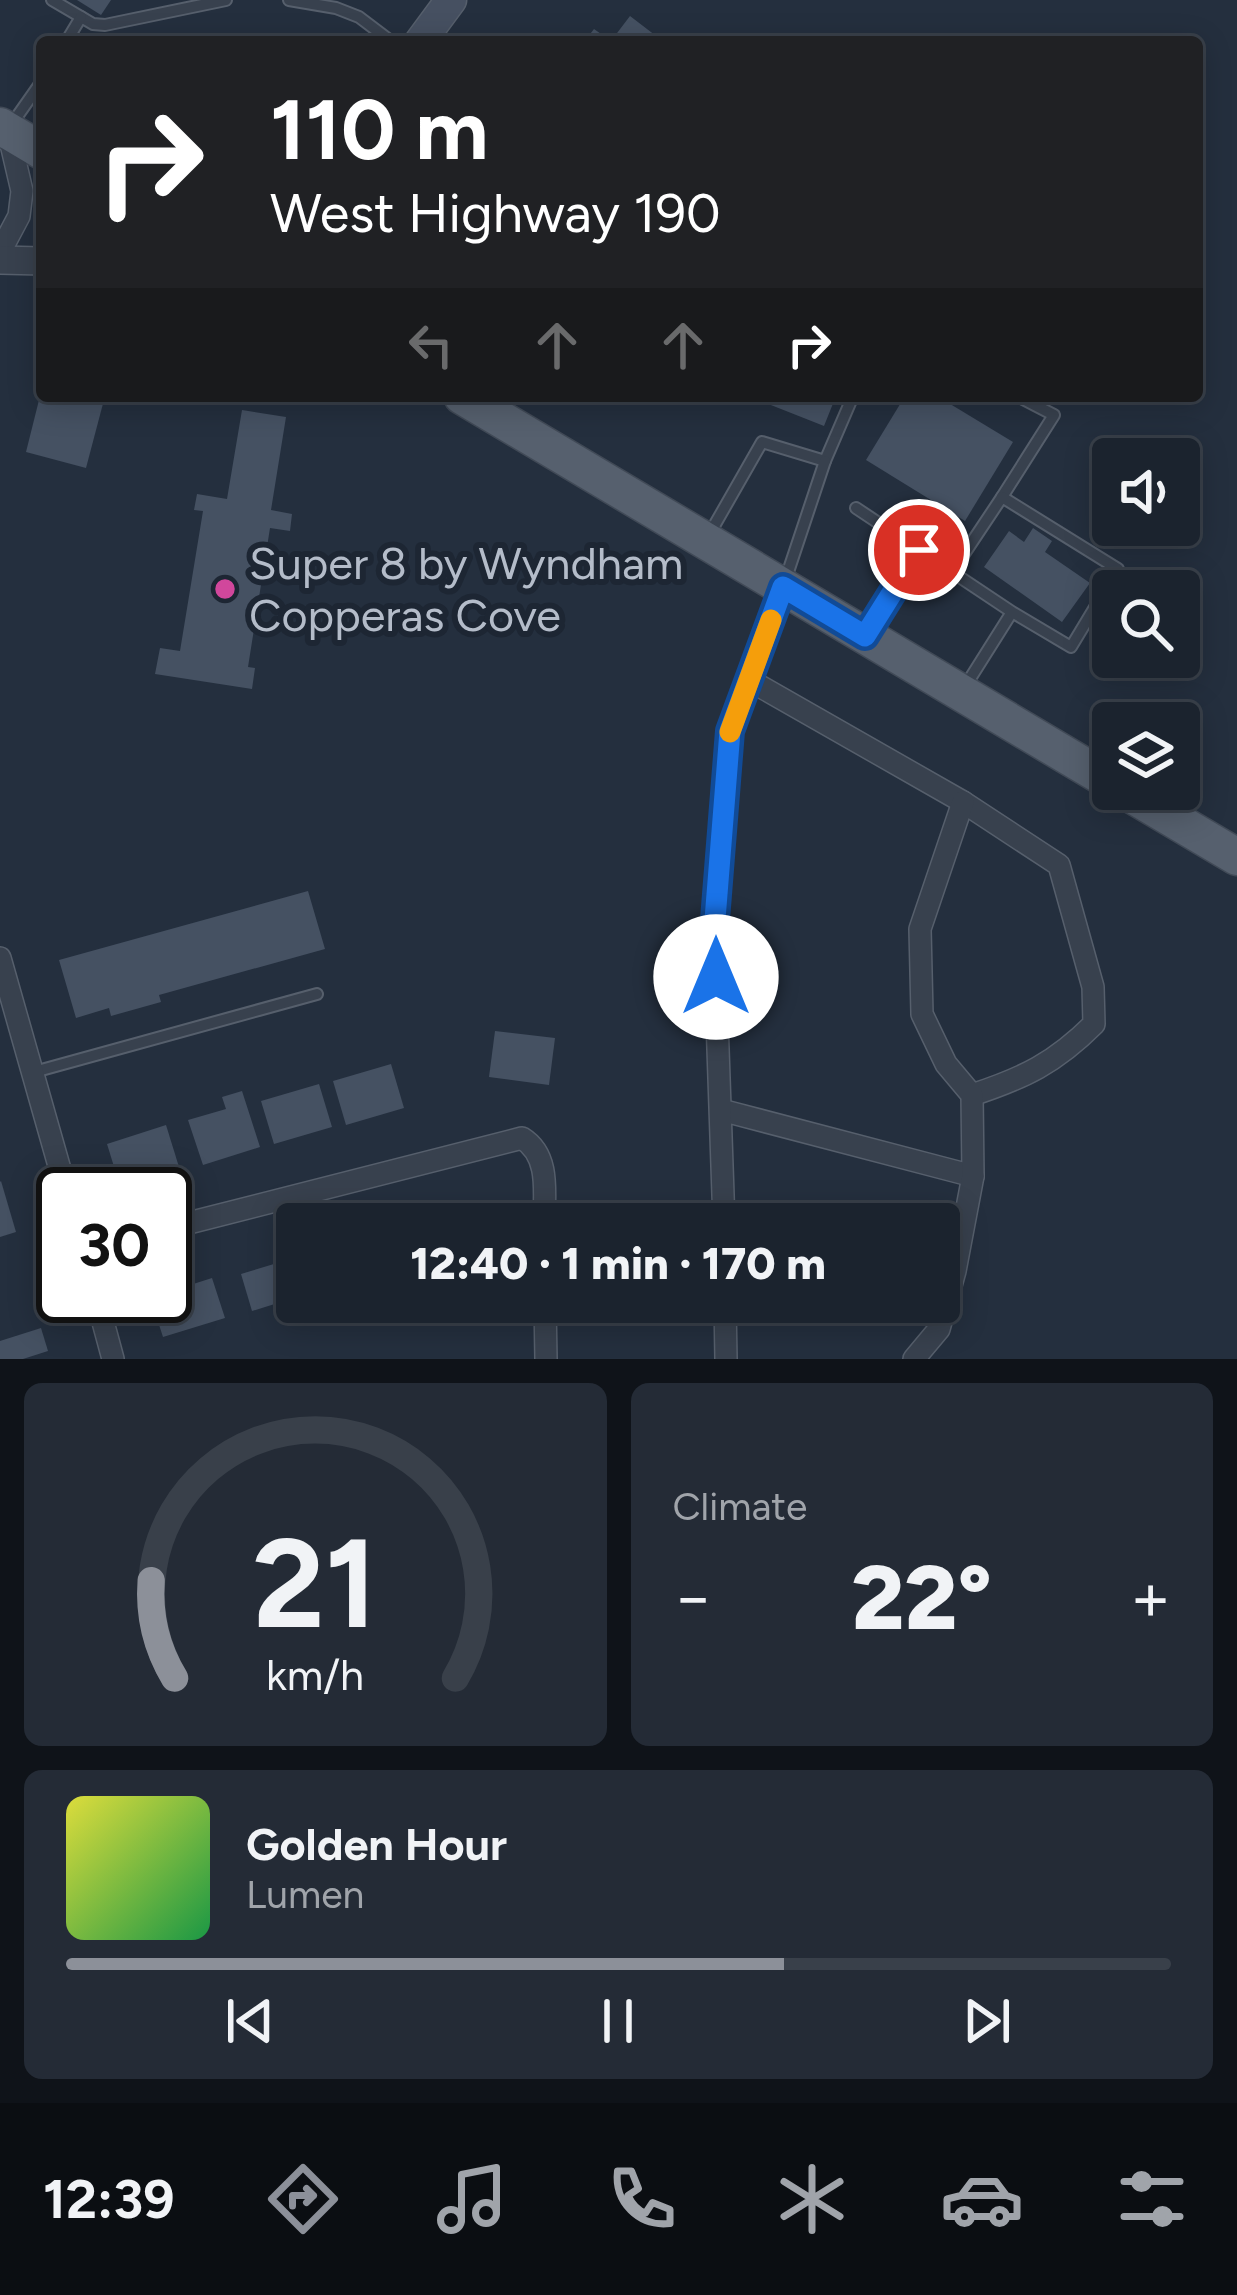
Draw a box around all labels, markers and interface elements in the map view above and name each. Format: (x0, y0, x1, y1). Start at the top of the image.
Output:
text: 110 m (270, 79, 489, 180)
icon: right (72, 84, 228, 240)
text: West Highway 190 (270, 181, 721, 246)
icon: left (398, 312, 464, 378)
icon: ahead (524, 312, 590, 378)
icon: ahead (650, 312, 716, 378)
icon: right (776, 312, 842, 378)
map controls (1092, 438, 1200, 810)
button: sound (1092, 438, 1200, 546)
pin (868, 499, 970, 601)
icon: arrive (886, 517, 952, 583)
place label: Super 8 by Wyndham Copperas Cove (249, 536, 683, 642)
button: search (1092, 570, 1200, 678)
marker: Super 8 by Wyndham Copperas Cove (212, 576, 238, 602)
button: layers (1092, 702, 1200, 810)
position arrow (653, 914, 779, 1040)
speed limit sign: 30 (36, 1167, 192, 1323)
text: 12:40 · 1 min · 170 m (410, 1236, 826, 1290)
text: Climate (673, 1483, 807, 1530)
text: 21 (253, 1508, 378, 1658)
text: 22° (852, 1543, 992, 1652)
text: − (673, 1557, 714, 1637)
text: + (1130, 1557, 1171, 1637)
text: km/h (266, 1648, 364, 1700)
text: Golden Hour (246, 1817, 507, 1871)
text: Lumen (246, 1871, 364, 1918)
icon: previous (217, 1988, 283, 2054)
icon: pause (585, 1988, 651, 2054)
icon: next (954, 1988, 1020, 2054)
icon: directions (261, 2157, 345, 2241)
icon: music (430, 2157, 514, 2241)
icon: phone (600, 2157, 684, 2241)
icon: climate (770, 2157, 854, 2241)
icon: car (940, 2157, 1024, 2241)
icon: filters (1110, 2157, 1194, 2241)
text: 12:39 (43, 2167, 175, 2232)

